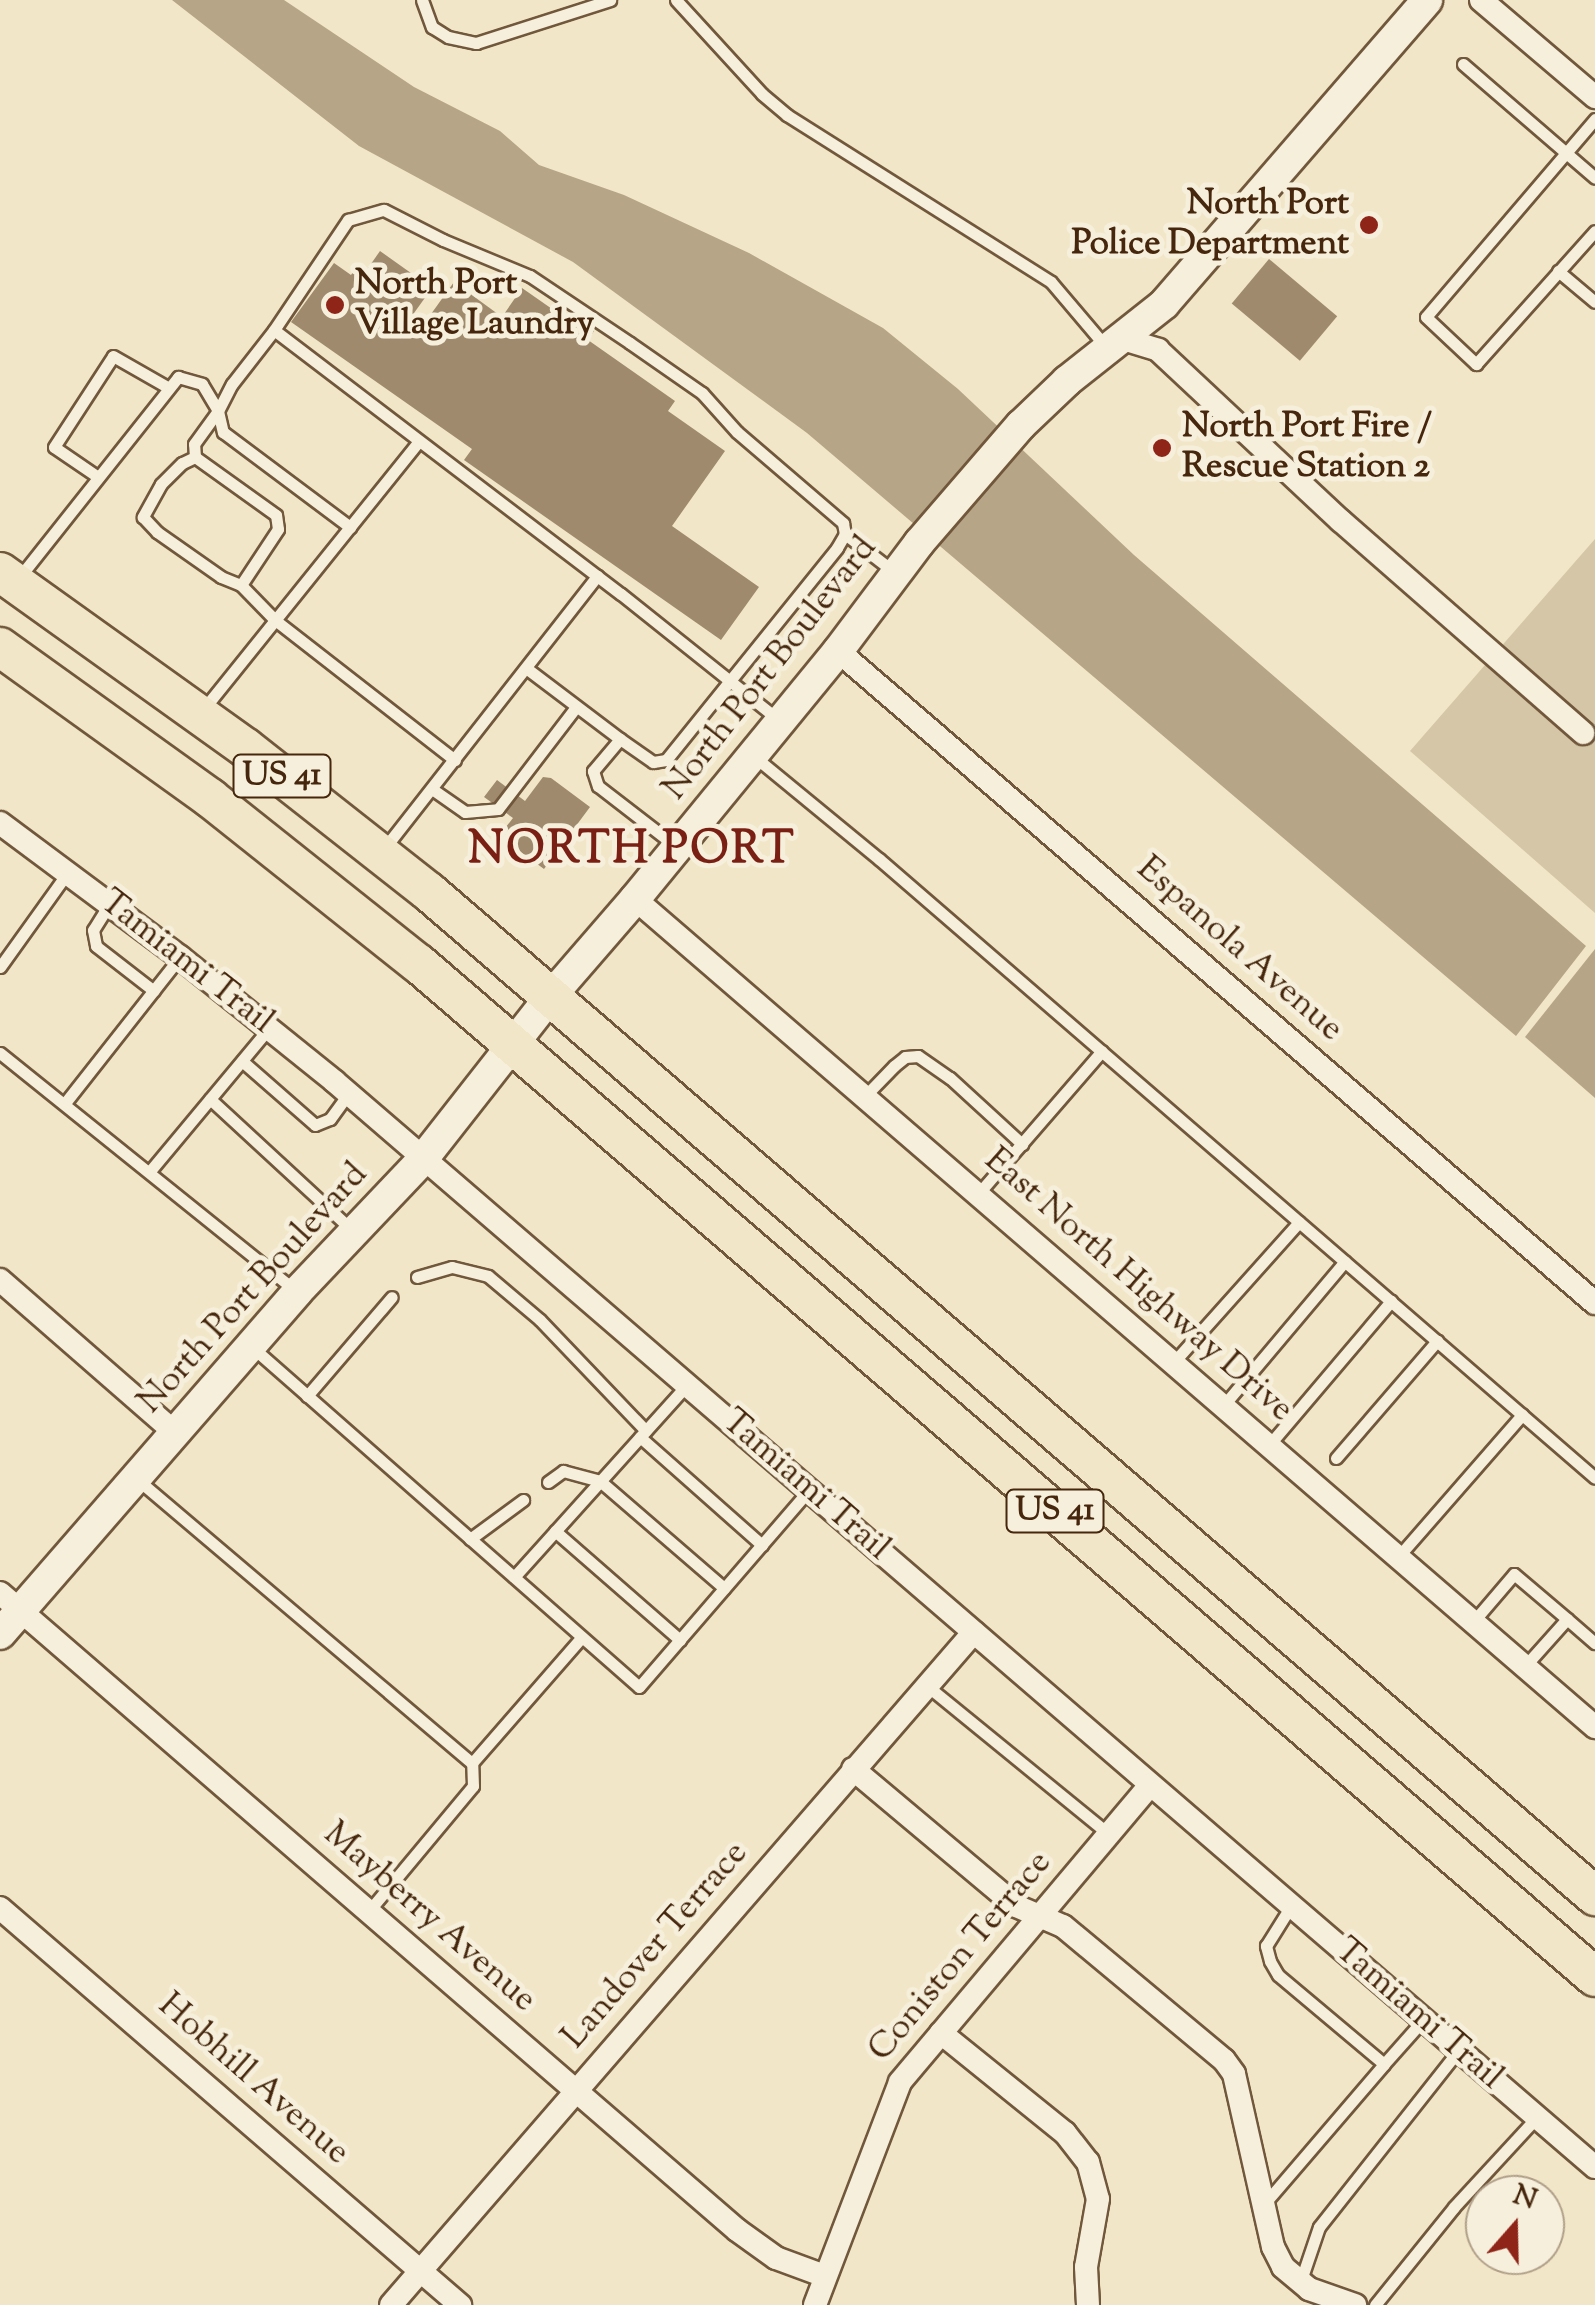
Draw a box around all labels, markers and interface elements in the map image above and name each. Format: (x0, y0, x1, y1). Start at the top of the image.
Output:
place label: North Port Police Department (1072, 184, 1349, 266)
marker: North Port Police Department (1358, 214, 1380, 236)
place label: North Port Village Laundry (355, 264, 594, 346)
marker: North Port Village Laundry (324, 294, 346, 316)
place label: North Port Fire / Rescue Station 2 (1182, 407, 1432, 489)
marker: North Port Fire / Rescue Station 2 (1151, 437, 1173, 459)
street label: North Port Boulevard (655, 529, 887, 809)
road number: US 41 (232, 749, 332, 803)
district label: NORTH PORT (468, 825, 796, 879)
street label: Espanola Avenue (1127, 849, 1351, 1051)
street label: Tamiami Trail (91, 882, 281, 1044)
street label: East North Highway Drive (975, 1140, 1301, 1432)
street label: North Port Boulevard (130, 1155, 378, 1423)
street label: Tamiami Trail (712, 1401, 898, 1571)
road number: US 41 (1005, 1484, 1105, 1538)
street label: Mayberry Avenue (314, 1814, 544, 2022)
street label: Landover Terrace (554, 1834, 758, 2058)
street label: Coniston Terrace (861, 1843, 1061, 2071)
street label: Tamiami Trail (1325, 1930, 1511, 2100)
street label: Hobhill Avenue (149, 1985, 357, 2175)
north arrow (1465, 2175, 1565, 2275)
text: N (1507, 2176, 1542, 2221)

